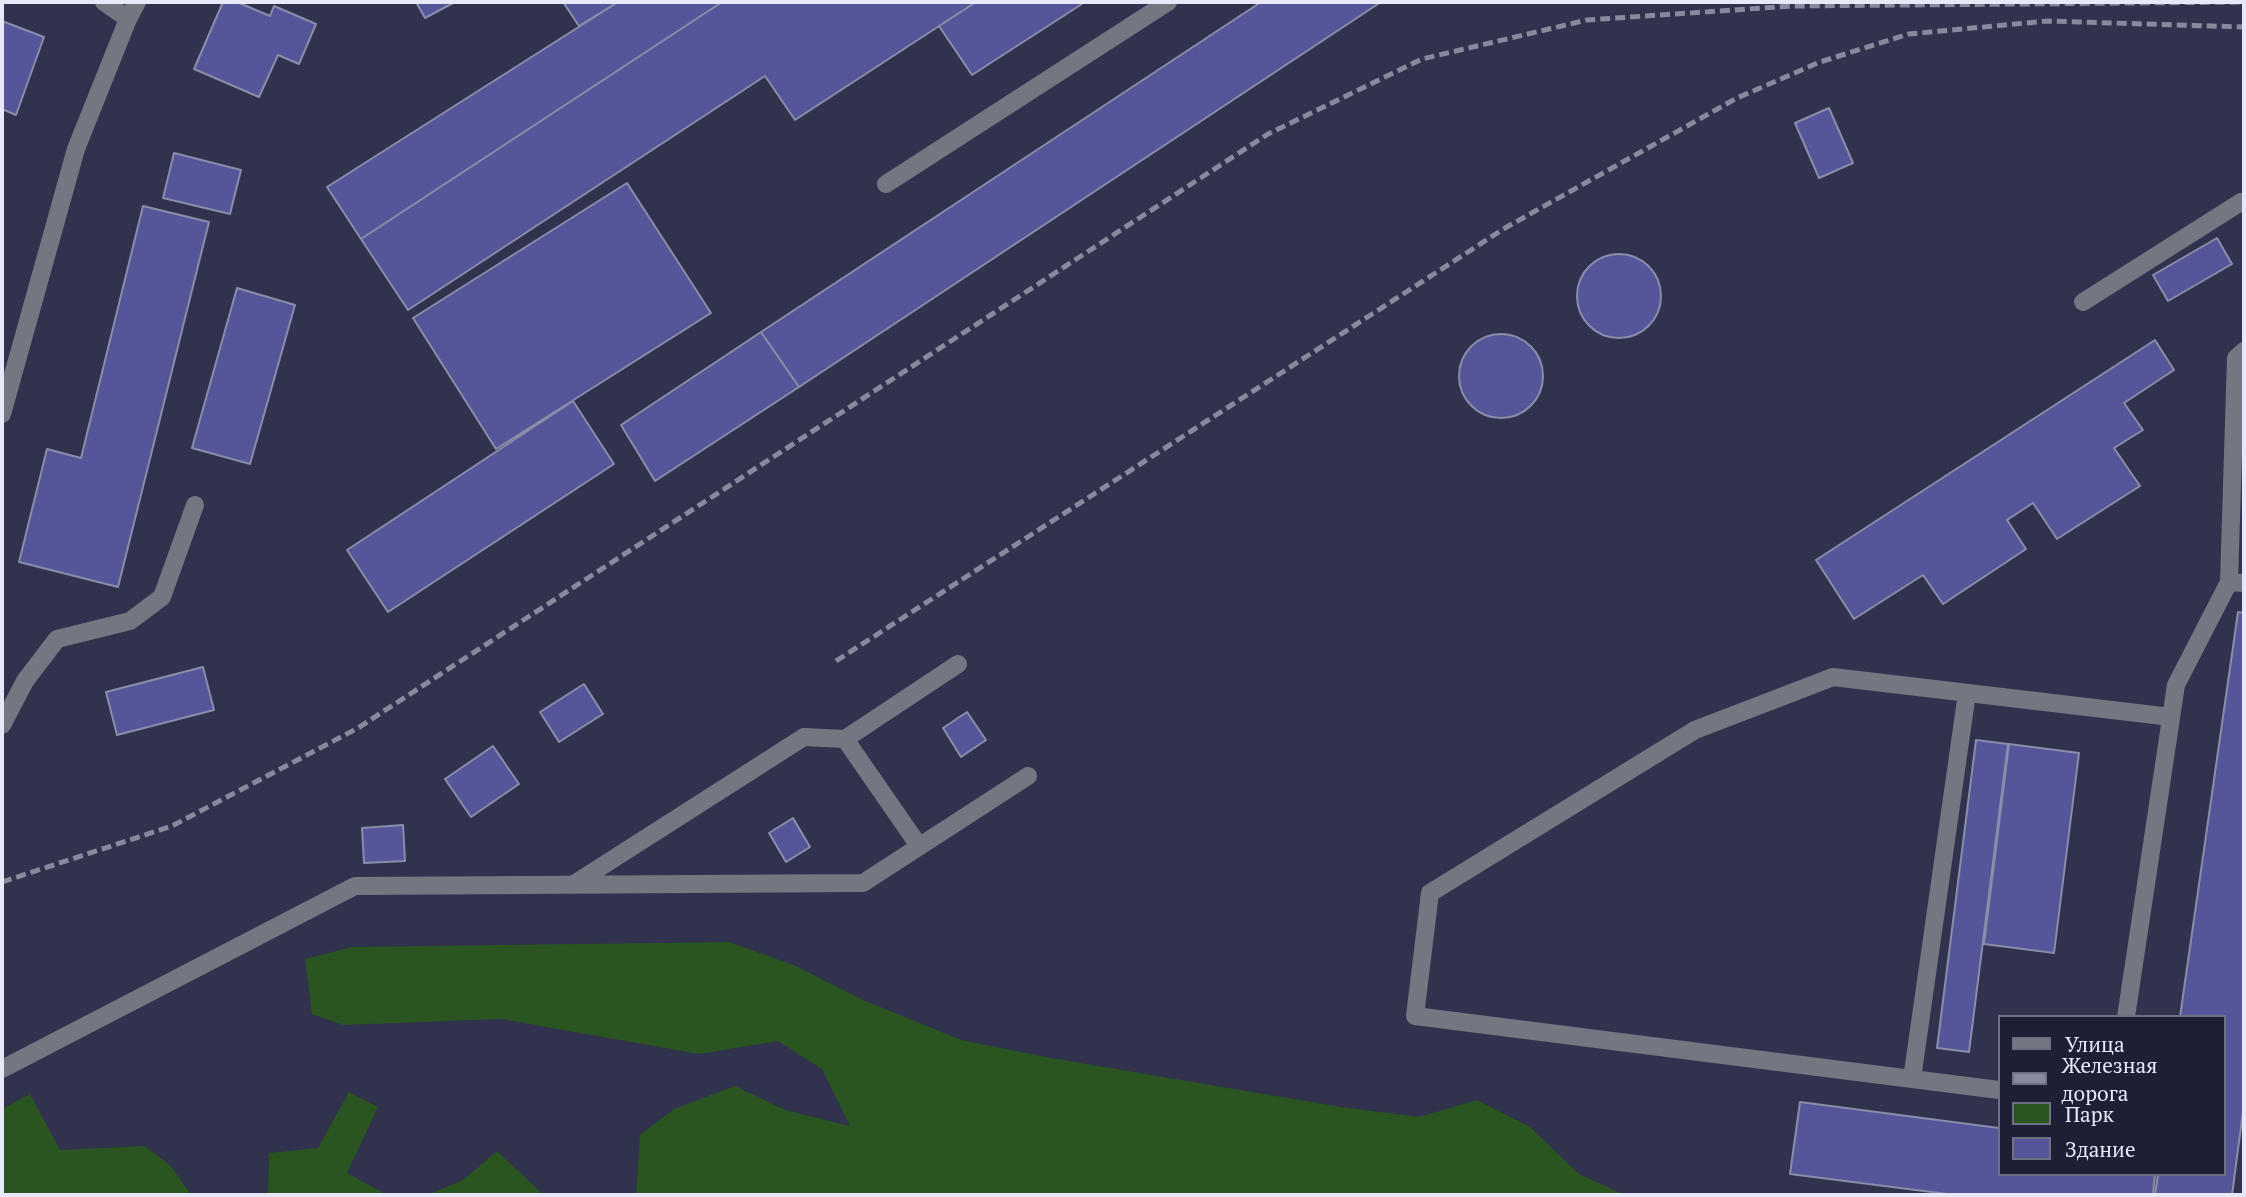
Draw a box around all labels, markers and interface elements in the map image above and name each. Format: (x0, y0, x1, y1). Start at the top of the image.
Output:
legend (1997, 1015, 2225, 1176)
text: Улица (2065, 1030, 2125, 1058)
text: Железная дорога (2061, 1051, 2157, 1107)
text: Парк (2065, 1100, 2114, 1128)
text: Здание (2065, 1135, 2136, 1163)

